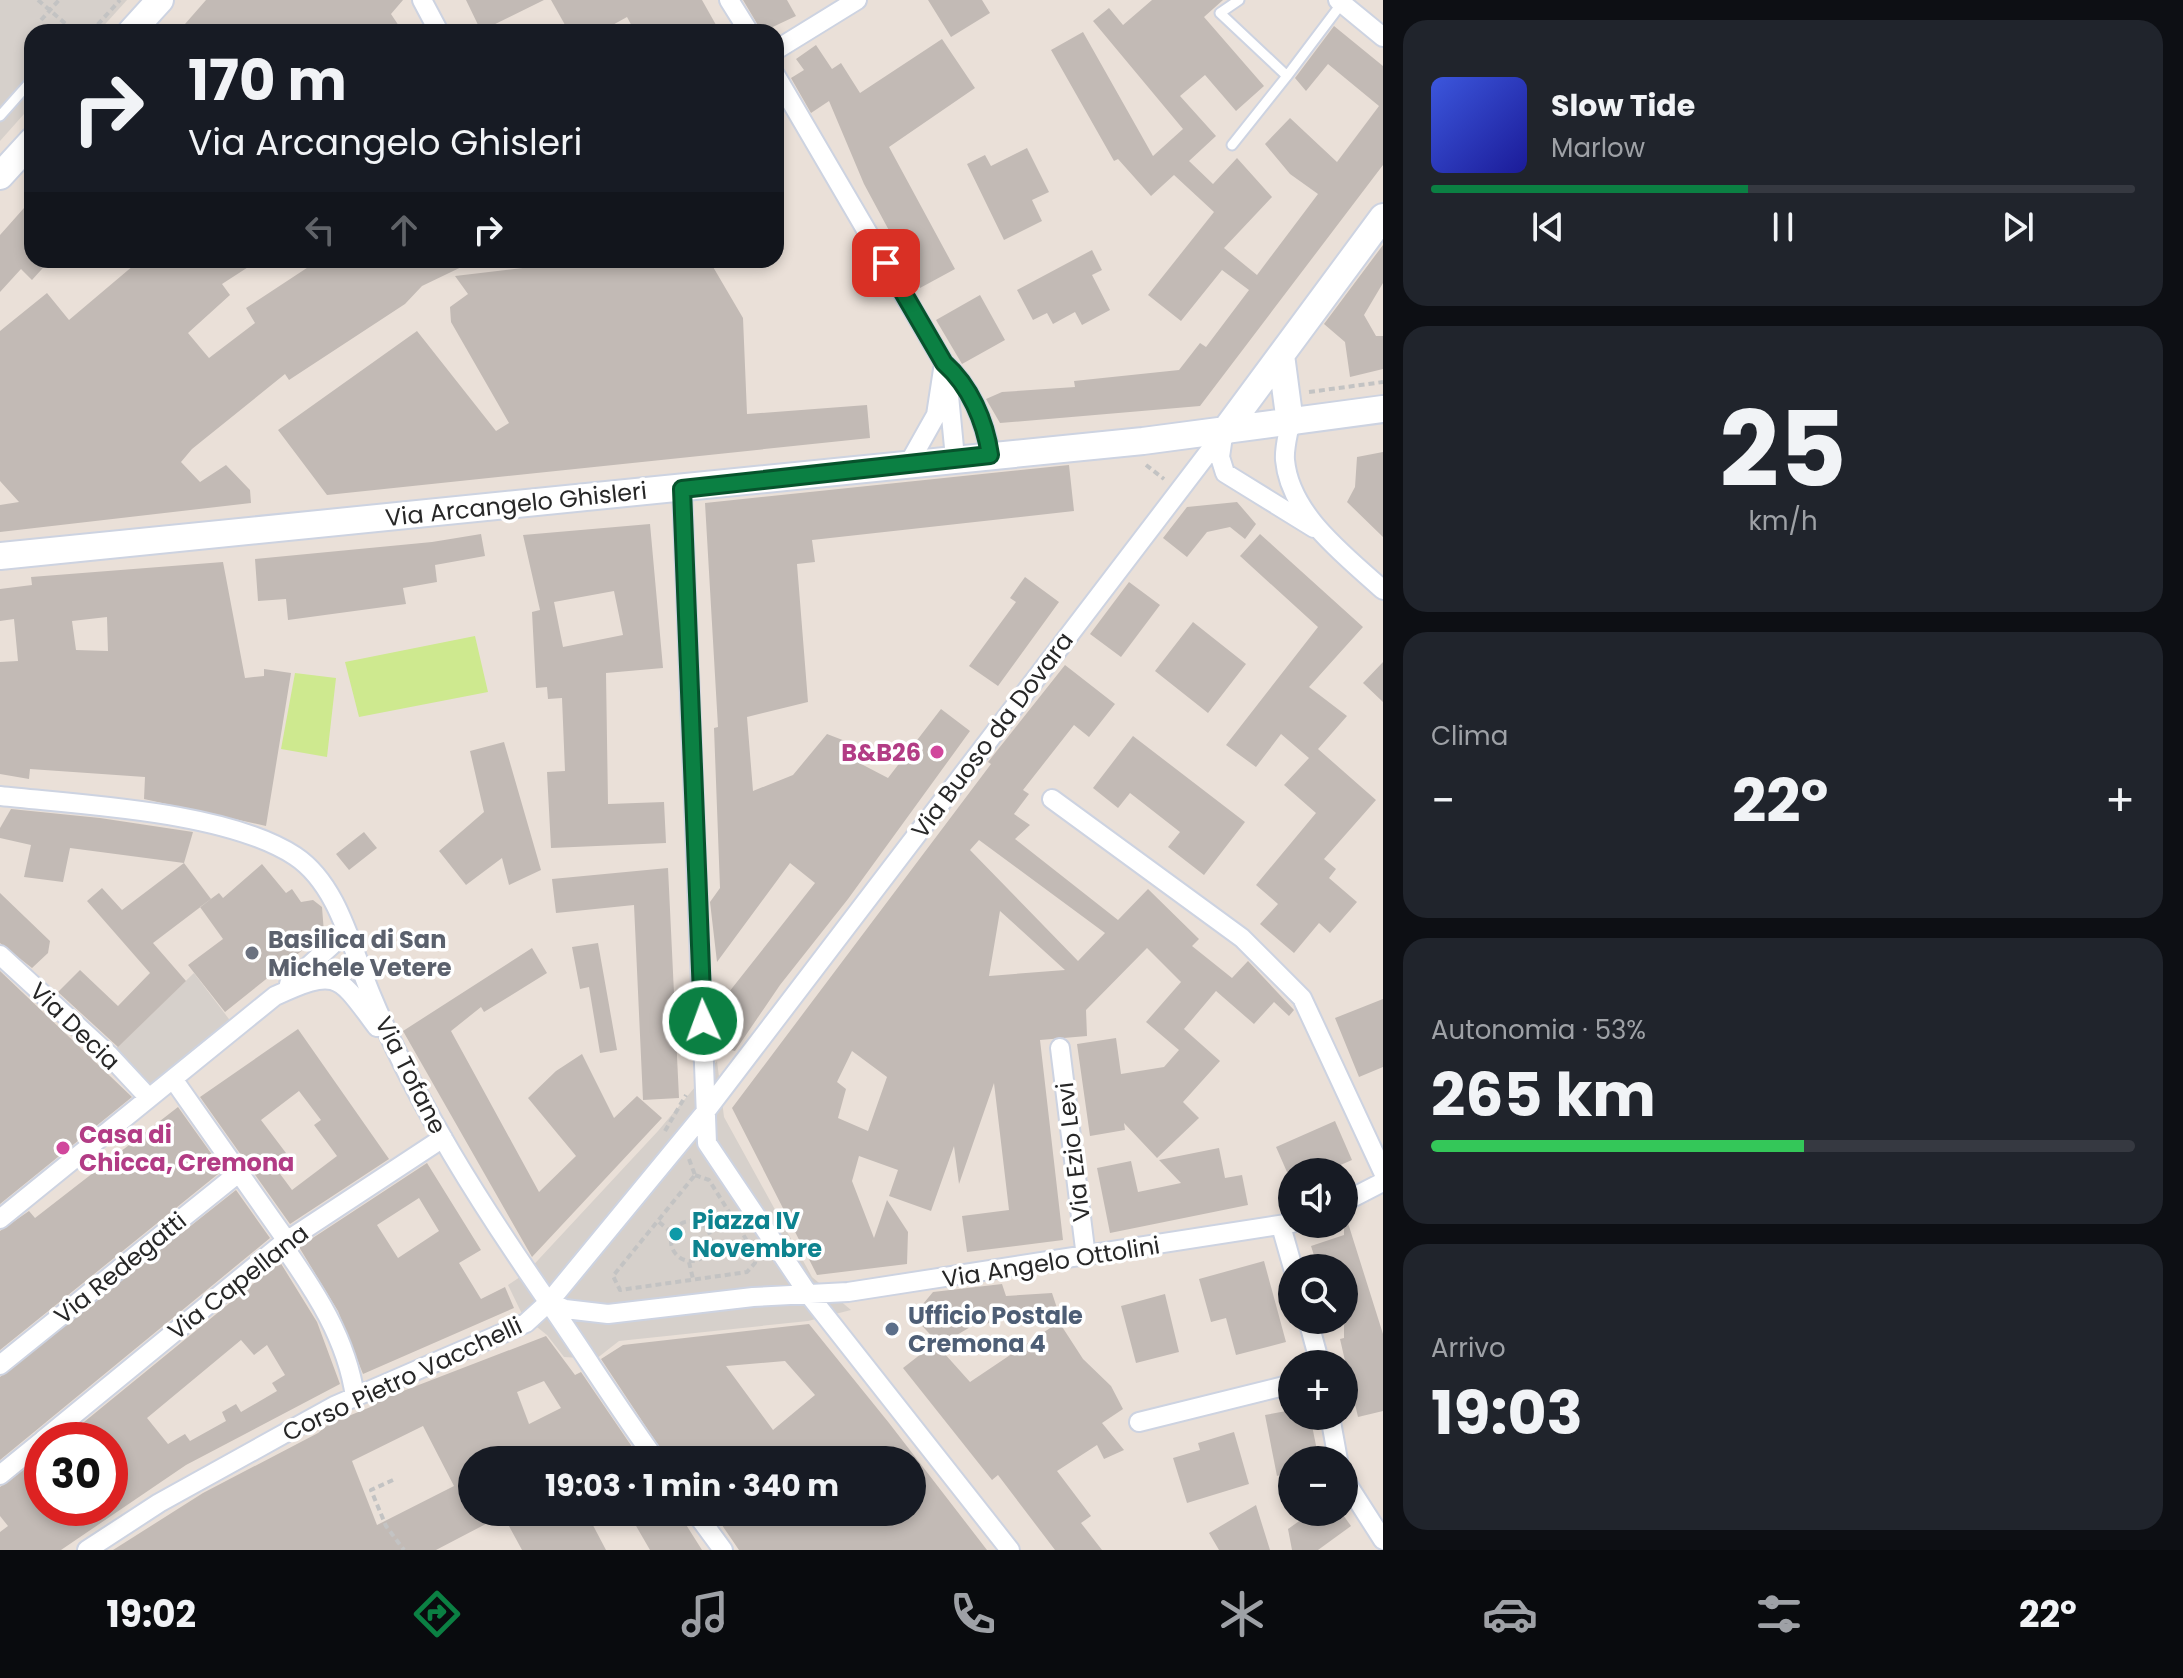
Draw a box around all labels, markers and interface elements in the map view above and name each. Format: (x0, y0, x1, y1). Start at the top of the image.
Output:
text: 170 m (188, 41, 347, 120)
icon: right (56, 56, 160, 160)
text: Slow Tide (1551, 84, 1695, 127)
text: Via Arcangelo Ghisleri (188, 117, 582, 168)
text: Marlow (1551, 130, 1645, 166)
icon: previous (1526, 205, 1570, 249)
icon: pause (1761, 205, 1805, 249)
icon: next (1996, 205, 2040, 249)
icon: left (298, 208, 342, 252)
icon: ahead (382, 208, 426, 252)
icon: right (466, 208, 510, 252)
pin (852, 229, 920, 297)
icon: arrive (864, 241, 908, 285)
text: 25 (1720, 377, 1846, 522)
street label: Via Arcangelo Ghisleri (384, 474, 648, 534)
text: km/h (1748, 503, 1818, 539)
street label: Via Buoso da Dovara (903, 625, 1081, 845)
text: Clima (1431, 718, 1508, 754)
place label: B&B26 (841, 736, 921, 769)
marker: B&B26 (928, 743, 946, 761)
text: 22° (1732, 759, 1828, 843)
text: − (1431, 770, 1455, 831)
text: + (2105, 770, 2135, 831)
place label: Basilica di San Michele Vetere (268, 923, 452, 984)
marker: Basilica di San Michele Vetere (243, 944, 261, 962)
street label: Via Decia (23, 975, 127, 1077)
position arrow (661, 979, 745, 1063)
street label: Via Tofane (367, 1011, 455, 1139)
text: Autonomia · 53% (1431, 1012, 1646, 1048)
text: 265 km (1431, 1053, 1656, 1137)
street label: Via Ezio Levi (1048, 1080, 1098, 1224)
place label: Casa di Chicca, Cremona (79, 1118, 294, 1179)
marker: Casa di Chicca, Cremona (54, 1139, 72, 1157)
map controls (1278, 1158, 1358, 1526)
button: sound (1278, 1158, 1358, 1238)
street label: Via Redegatti (47, 1204, 193, 1332)
place label: Piazza IV Novembre (692, 1204, 822, 1265)
street label: Via Capellana (161, 1217, 315, 1347)
marker: Piazza IV Novembre (667, 1225, 685, 1243)
street label: Via Angelo Ottolini (940, 1229, 1162, 1295)
button: search (1278, 1254, 1358, 1334)
place label: Ufficio Postale Cremona 4 (908, 1299, 1083, 1360)
street label: Corso Pietro Vacchelli (277, 1309, 527, 1449)
marker: Ufficio Postale Cremona 4 (883, 1320, 901, 1338)
text: Arrivo (1431, 1330, 1506, 1366)
button: + (1278, 1350, 1358, 1430)
text: 19:03 (1431, 1371, 1583, 1455)
speed limit sign: 30 (24, 1422, 128, 1526)
button: − (1278, 1446, 1358, 1526)
text: 19:03 · 1 min · 340 m (545, 1464, 839, 1507)
icon: directions (409, 1586, 465, 1642)
icon: music (677, 1586, 733, 1642)
icon: phone (945, 1586, 1001, 1642)
icon: climate (1214, 1586, 1270, 1642)
icon: car (1482, 1586, 1538, 1642)
icon: filters (1751, 1586, 1807, 1642)
text: 19:02 (106, 1589, 196, 1640)
text: 22° (2019, 1589, 2077, 1640)

